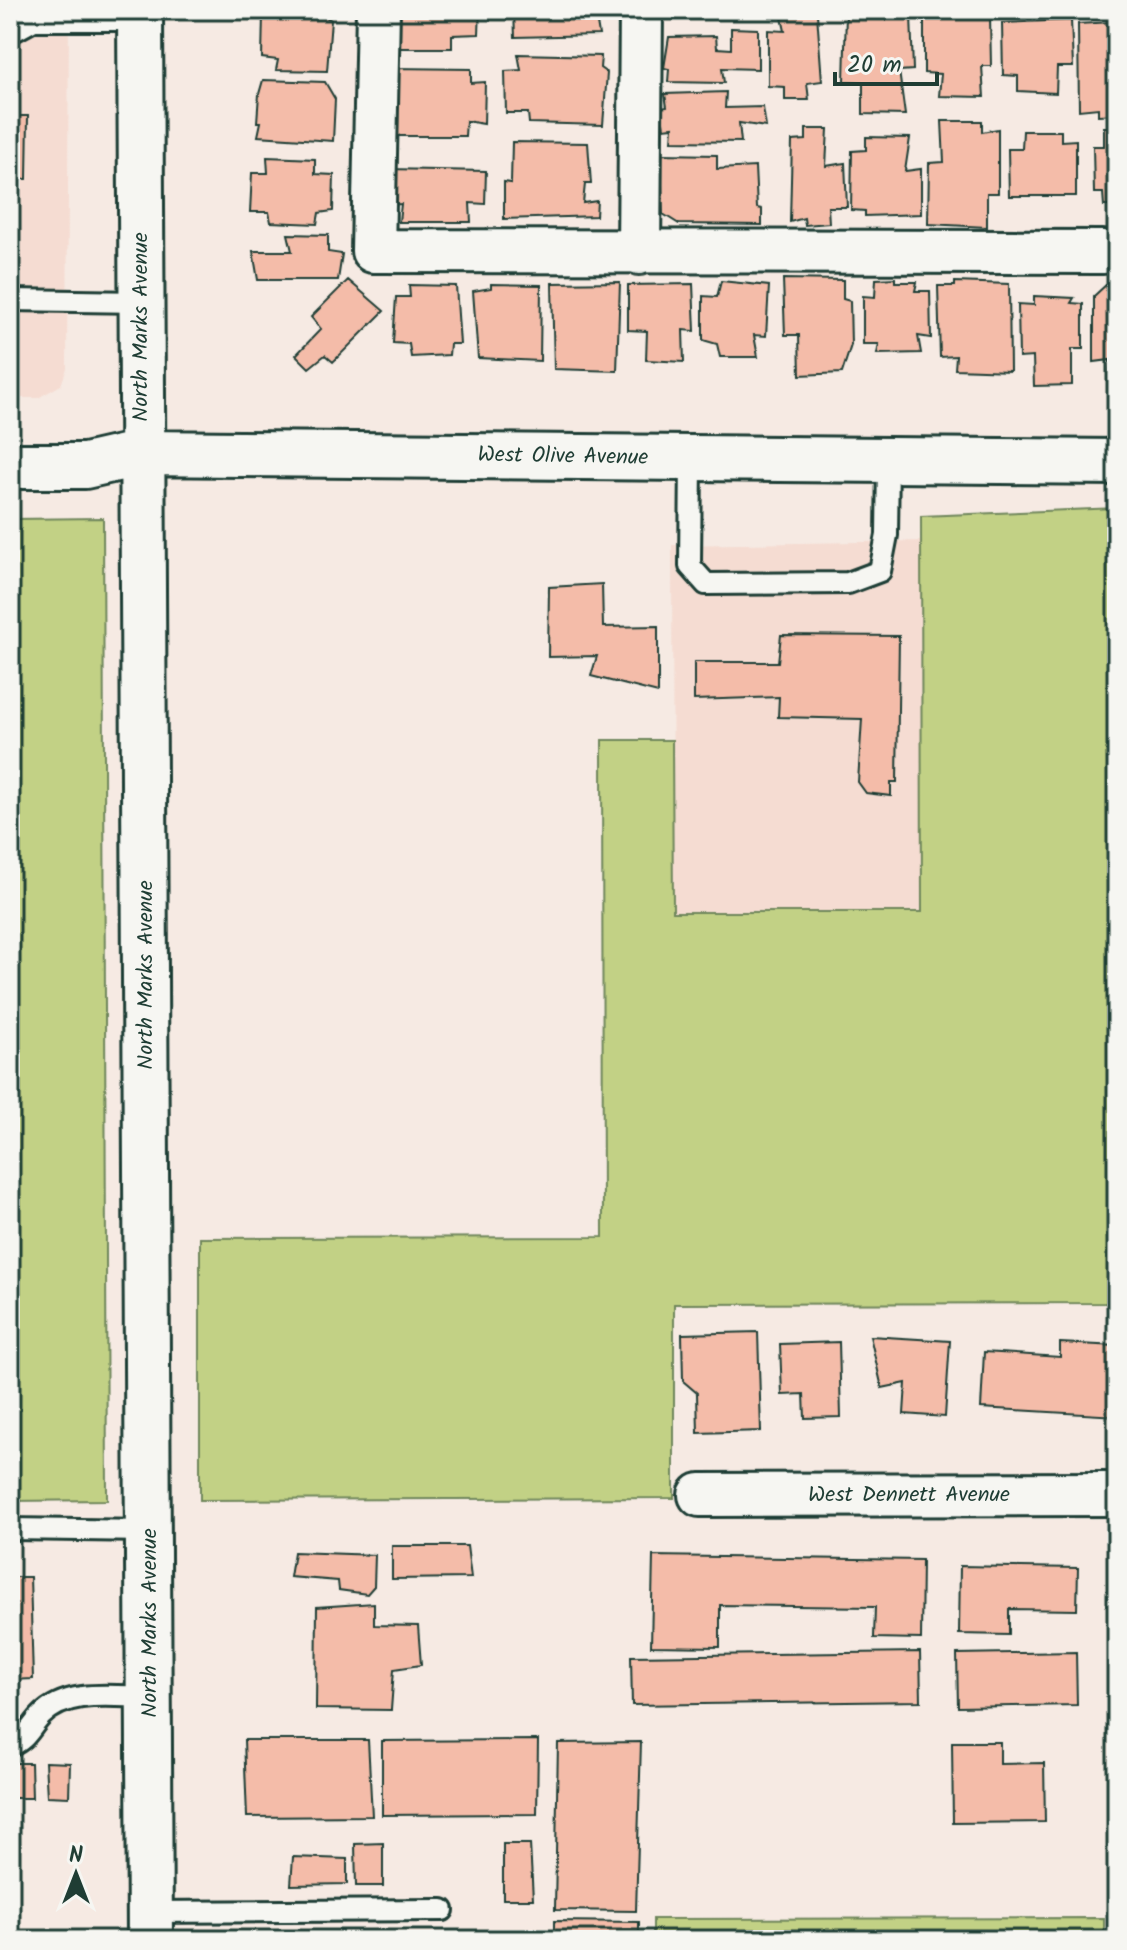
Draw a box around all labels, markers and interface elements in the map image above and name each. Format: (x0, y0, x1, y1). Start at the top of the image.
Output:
scale bar (835, 36, 937, 86)
text: 20 m (847, 46, 902, 85)
street label: North Marks Avenue (124, 232, 159, 422)
street label: West Olive Avenue (477, 438, 649, 476)
street label: North Marks Avenue (129, 880, 164, 1070)
street label: West Dennett Avenue (808, 1478, 1010, 1513)
street label: North Marks Avenue (133, 1528, 168, 1718)
north arrow (36, 1834, 116, 1914)
text: N (69, 1839, 83, 1874)

